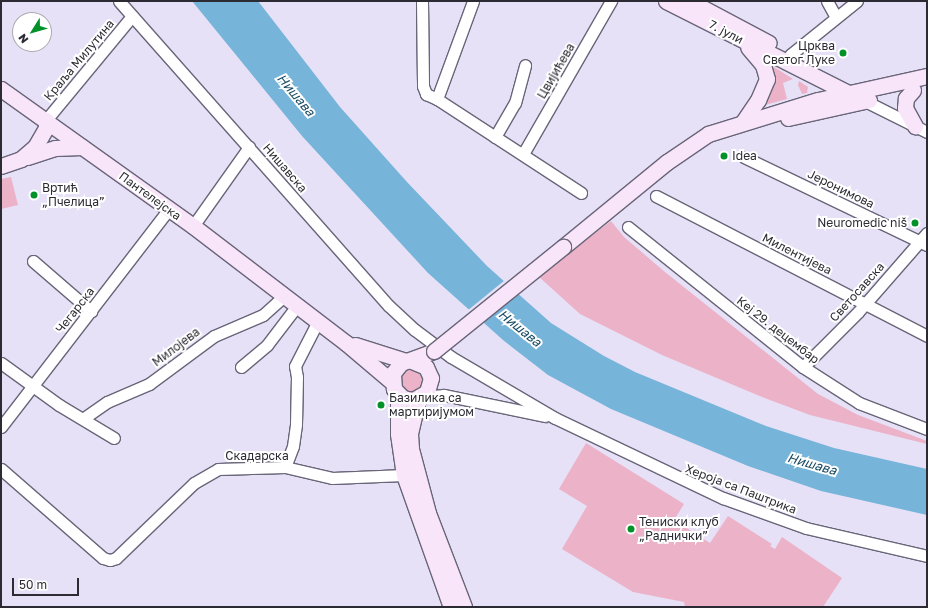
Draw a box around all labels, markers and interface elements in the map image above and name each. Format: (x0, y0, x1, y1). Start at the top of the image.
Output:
north arrow (12, 12, 52, 52)
street label: Краља Милутина (41, 17, 117, 103)
street label: 7. јули (706, 17, 746, 47)
text: N (15, 32, 31, 46)
place label: Црква Светог Луке (763, 39, 835, 67)
street label: Цвијићева (534, 41, 578, 101)
marker: Црква Светог Луке (838, 48, 848, 58)
water label: Нишава (274, 71, 318, 119)
street label: Нишавска (260, 141, 310, 195)
place label: Idea (732, 149, 757, 163)
marker: Idea (719, 151, 729, 161)
street label: Јеронимова (805, 167, 877, 211)
street label: Пантелејска (116, 169, 184, 223)
place label: Вртић „Пчелица” (42, 181, 105, 209)
marker: Вртић „Пчелица” (29, 190, 39, 200)
place label: Neuromedic niš (817, 216, 907, 230)
marker: Neuromedic niš (910, 218, 920, 228)
street label: Милентијева (760, 230, 834, 278)
street label: Светосавска (827, 259, 887, 325)
street label: Чегарска (53, 284, 97, 336)
street label: Кеј 29. децембар (734, 293, 822, 367)
water label: Нишава (496, 306, 544, 350)
street label: Милојева (149, 325, 203, 369)
place label: Базилика са мартиријумом (389, 391, 474, 419)
marker: Базилика са мартиријумом (376, 400, 386, 410)
street label: Скадарска (225, 449, 289, 463)
water label: Нишава (786, 450, 838, 478)
street label: Хероја са Паштрика (683, 461, 799, 517)
place label: Тениски клуб „Раднички” (639, 515, 719, 543)
marker: Тениски клуб „Раднички” (626, 524, 636, 534)
scale bar (14, 570, 81, 596)
text: 50 m (19, 577, 47, 592)

